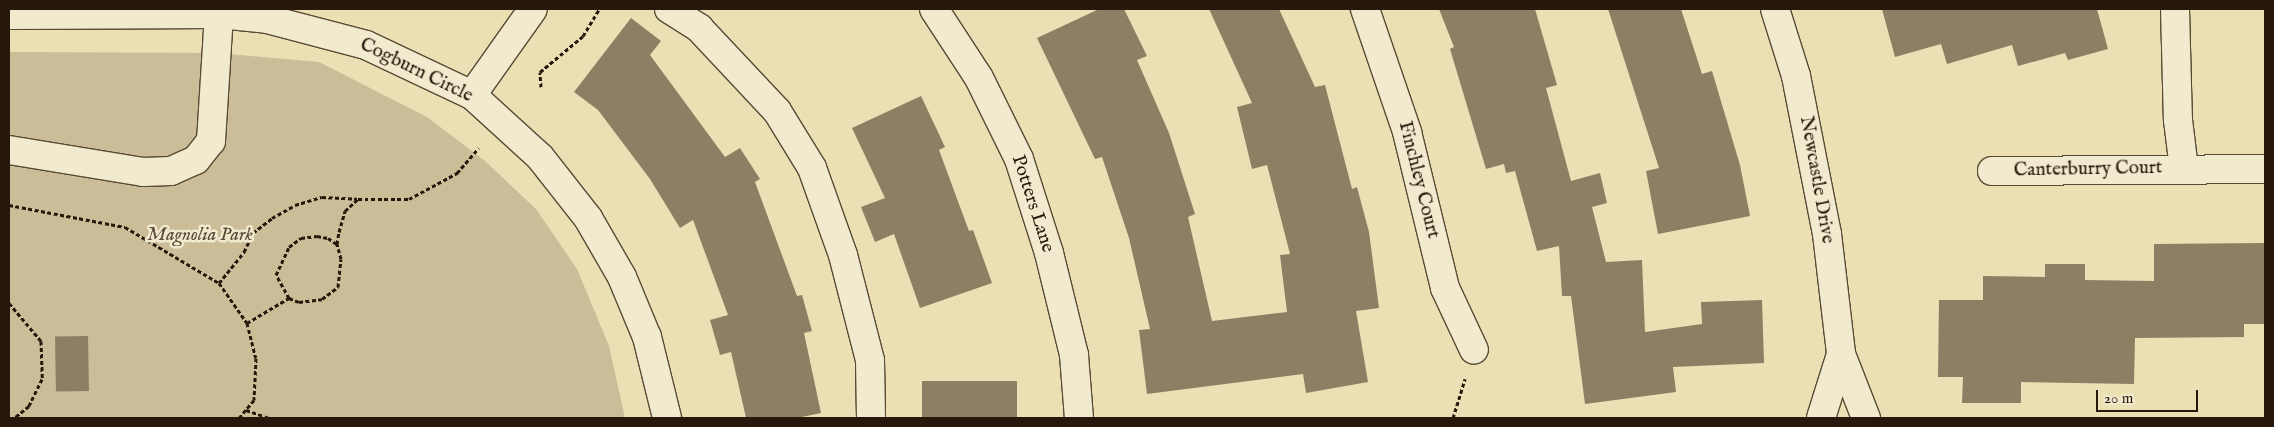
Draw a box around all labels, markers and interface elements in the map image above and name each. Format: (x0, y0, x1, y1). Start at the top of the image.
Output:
street label: Cogburn Circle (356, 34, 476, 108)
street label: Newcastle Drive (1794, 115, 1838, 245)
street label: Finchley Court (1392, 119, 1444, 241)
street label: Potters Lane (1006, 152, 1058, 256)
street label: Canterburry Court (2014, 157, 2162, 183)
park label: Magnolia Park (147, 225, 253, 247)
scale bar (2099, 380, 2202, 412)
text: 20 m (2104, 389, 2133, 408)

